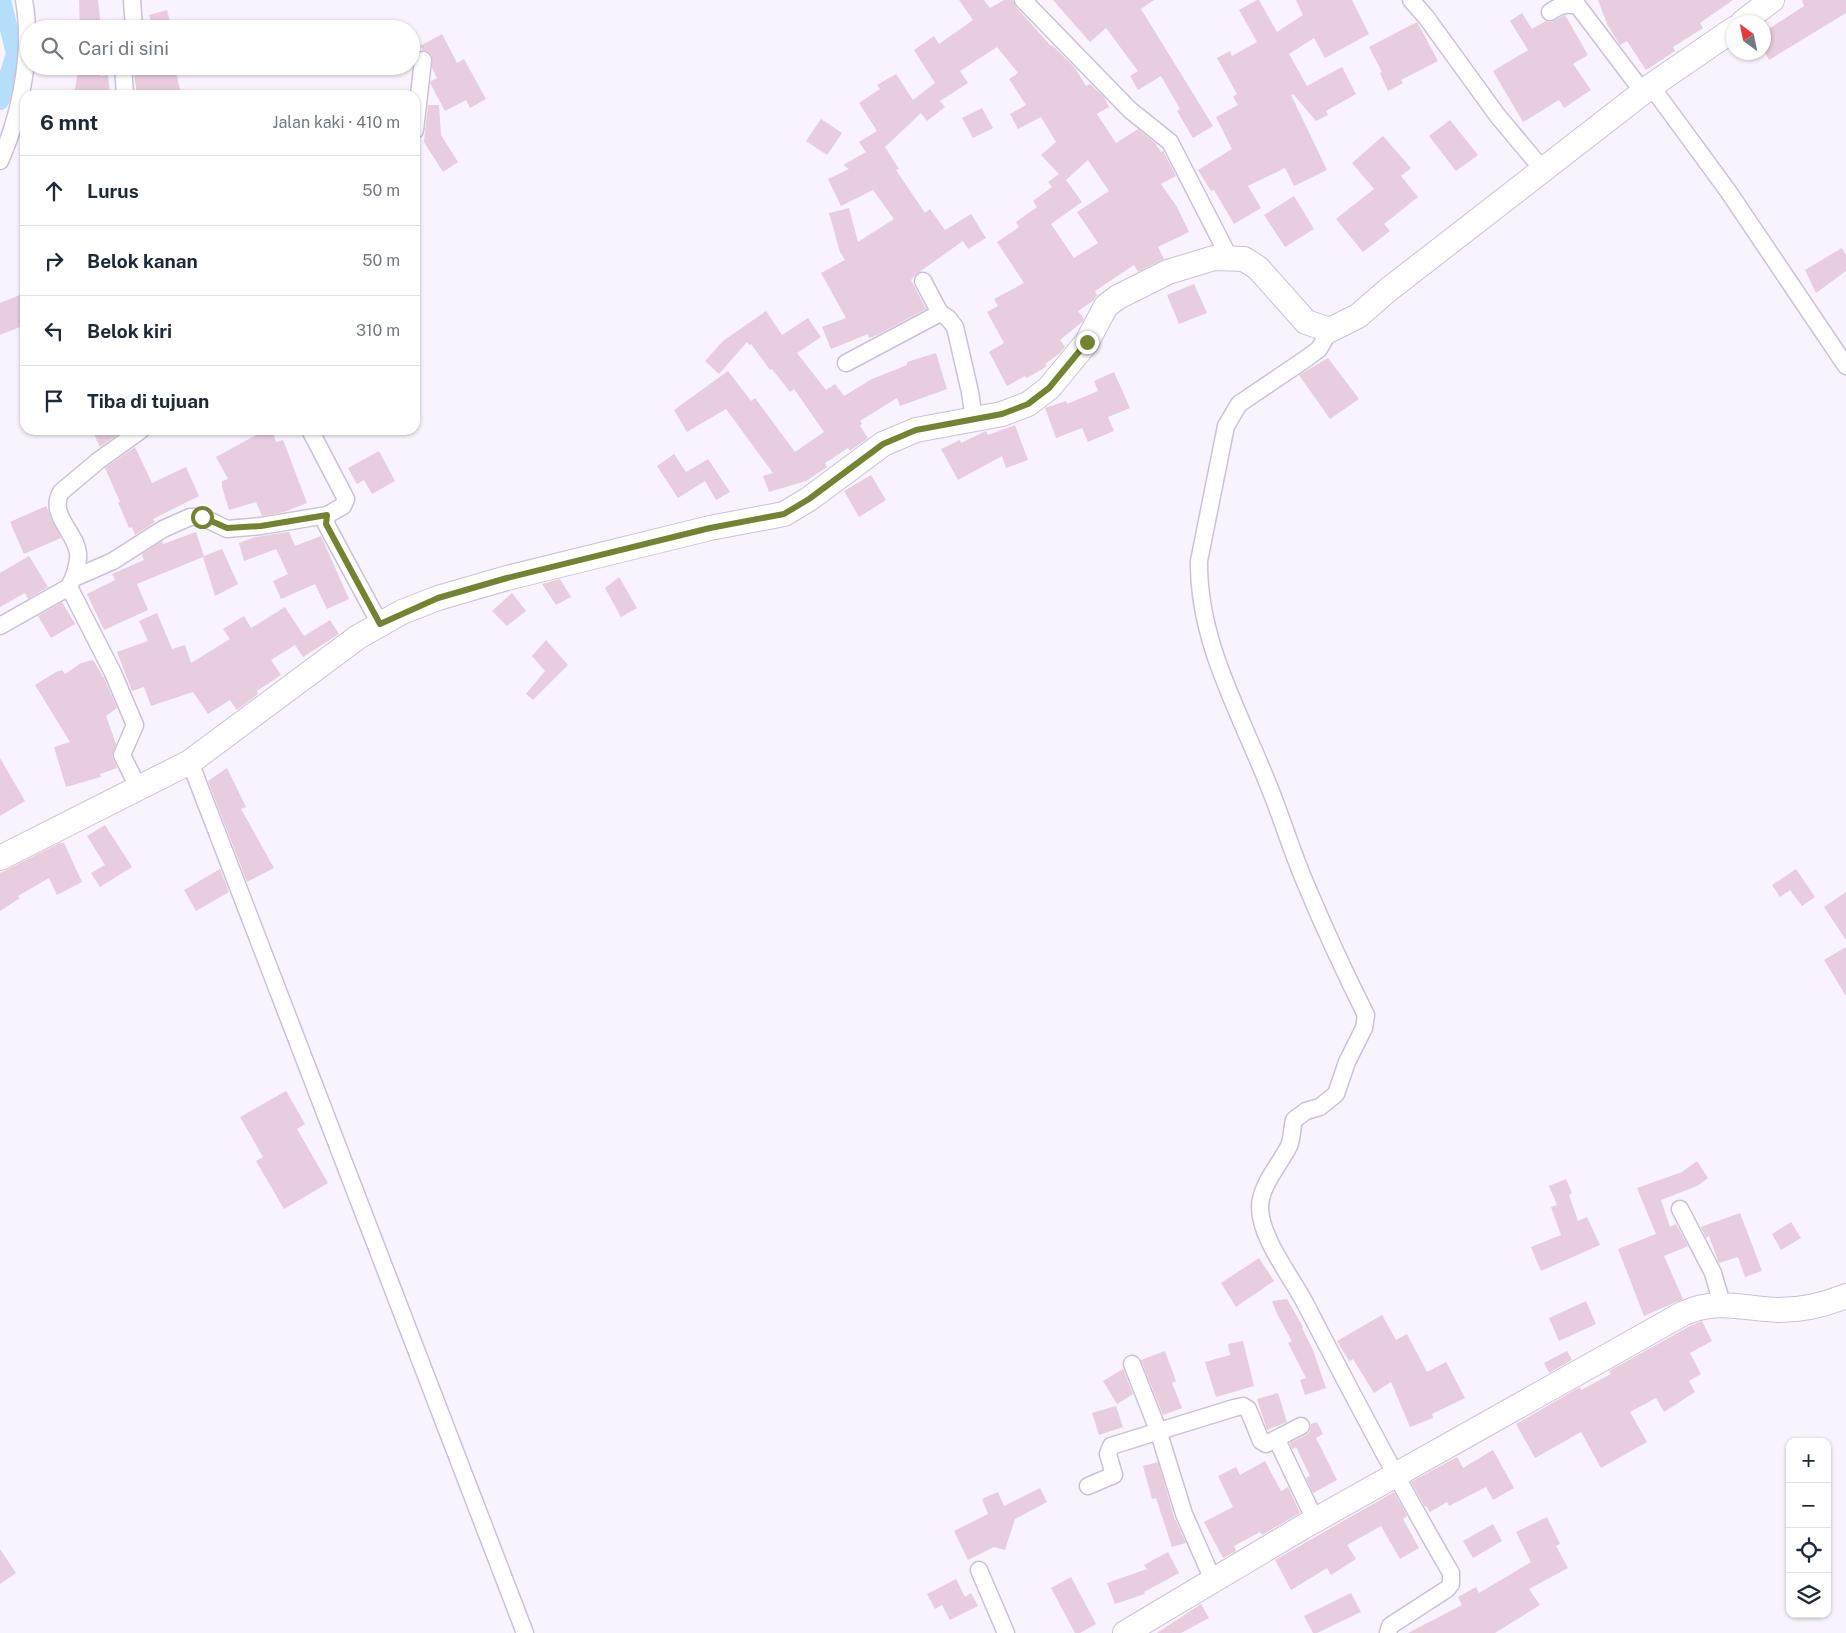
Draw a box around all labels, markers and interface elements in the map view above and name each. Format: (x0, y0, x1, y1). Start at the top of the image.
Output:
north arrow (1726, 15, 1771, 60)
search box (20, 20, 420, 75)
icon: search (38, 34, 66, 62)
text: Cari di sini (78, 37, 169, 59)
text: 6 mnt (40, 110, 98, 135)
text: Jalan kaki · 410 m (272, 113, 400, 132)
icon: ahead (40, 177, 68, 205)
text: Lurus (87, 180, 139, 202)
text: 50 m (362, 181, 400, 200)
icon: right (40, 247, 68, 275)
text: Belok kanan (87, 250, 198, 272)
text: 50 m (362, 251, 400, 270)
icon: left (40, 317, 68, 345)
text: Belok kiri (87, 320, 172, 342)
text: 310 m (356, 321, 400, 340)
route end (1076, 331, 1099, 354)
icon: arrive (40, 387, 68, 415)
text: Tiba di tujuan (87, 390, 209, 412)
route start (191, 506, 214, 529)
map controls (1786, 1438, 1831, 1618)
button: + (1786, 1438, 1831, 1483)
button: − (1786, 1483, 1831, 1528)
button: locate (1786, 1528, 1831, 1573)
button: layers (1786, 1573, 1831, 1618)

